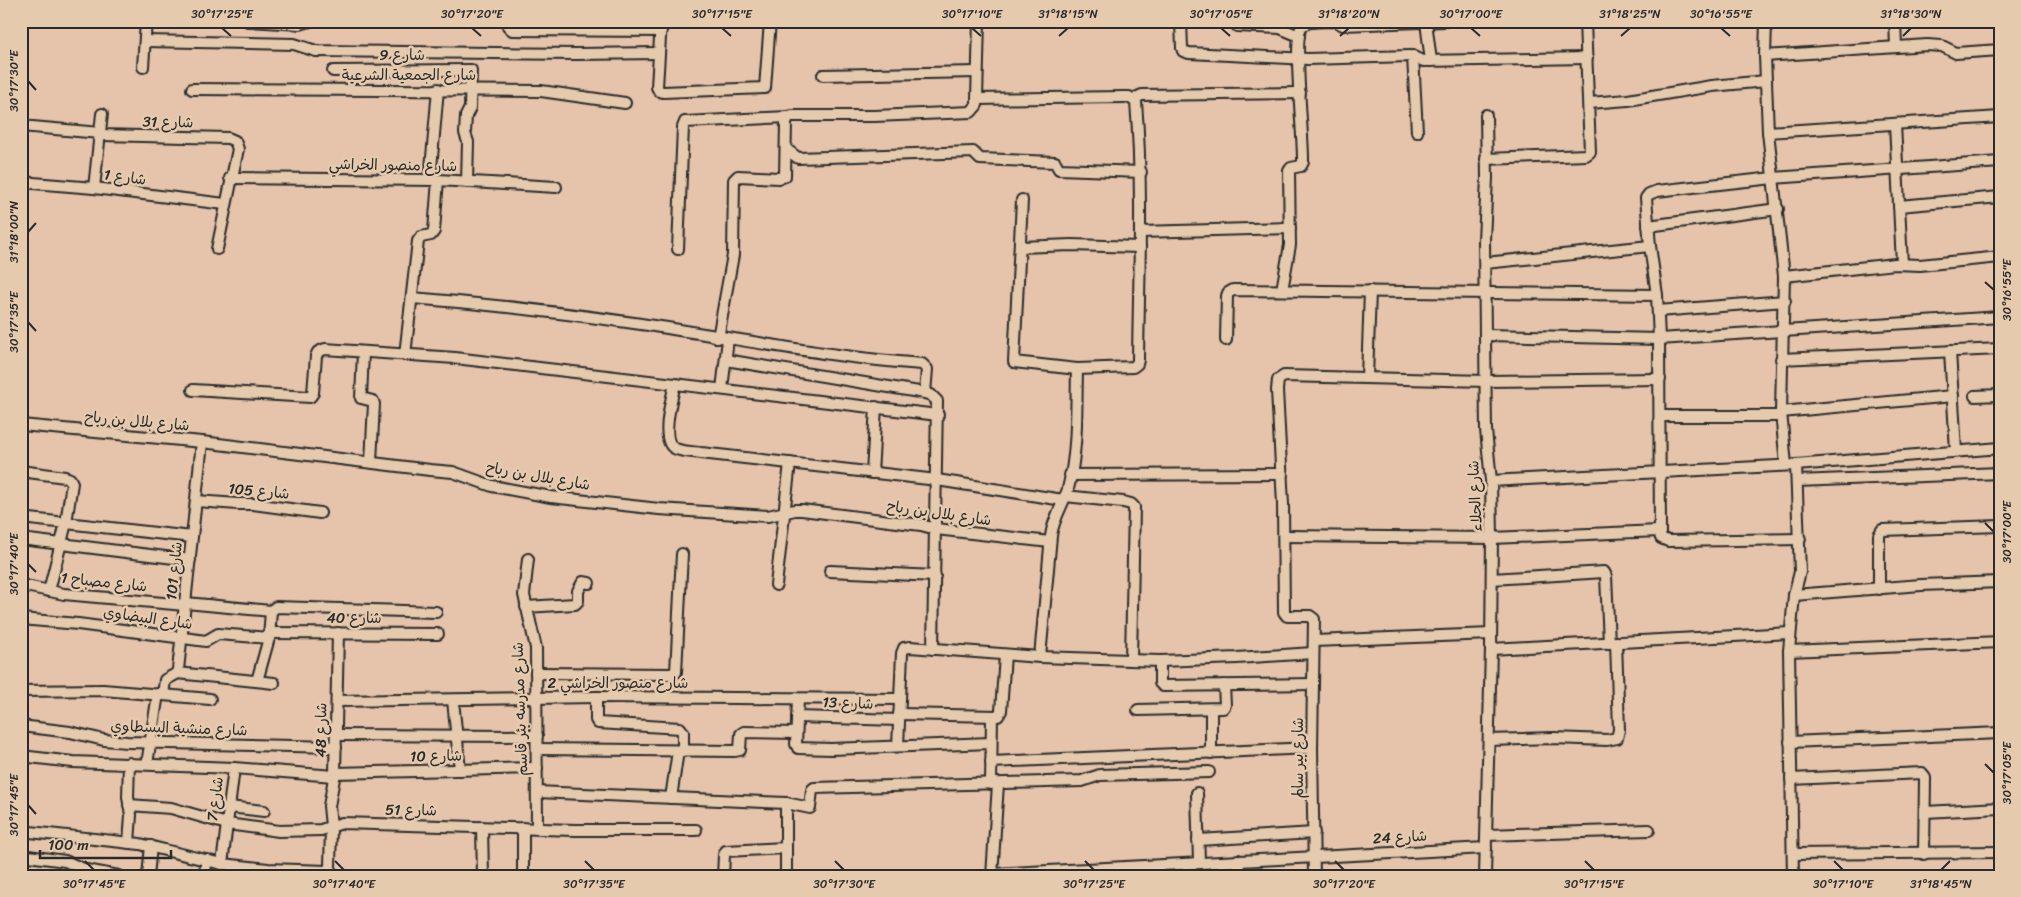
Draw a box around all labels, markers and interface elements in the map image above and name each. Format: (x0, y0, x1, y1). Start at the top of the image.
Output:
text: 30°17'25"E (191, 3, 254, 25)
text: 30°17'20"E (441, 3, 504, 25)
text: 30°17'15"E (692, 3, 753, 25)
text: 30°17'10"E (942, 3, 1003, 25)
text: 31°18'15"N (1038, 3, 1098, 25)
text: 30°17'05"E (1190, 3, 1253, 25)
text: 31°18'20"N (1318, 3, 1380, 25)
text: 30°17'00"E (1440, 3, 1504, 25)
text: 31°18'25"N (1599, 3, 1661, 25)
text: 30°16'55"E (1690, 3, 1753, 25)
text: 31°18'30"N (1880, 3, 1942, 25)
street label: شارع 9 (379, 42, 425, 68)
text: 30°17'30"E (3, 49, 25, 112)
street label: شارع الجمعية الشرعية (342, 62, 476, 88)
street label: شارع 31 (142, 109, 194, 135)
street label: شارع منصور الخراشي (329, 151, 457, 179)
street label: شارع 1 (102, 161, 148, 193)
text: 31°18'00"N (3, 200, 25, 263)
text: 30°16'55"E (1996, 258, 2018, 321)
text: 30°17'35"E (3, 290, 25, 353)
street label: شارع بلال بن رباح (83, 403, 191, 439)
street label: شارع بلال بن رباح (484, 454, 592, 498)
street label: شارع الجلاء (1460, 460, 1490, 532)
street label: شارع 105 (227, 475, 291, 507)
street label: شارع بلال بن رباح (885, 493, 993, 533)
text: 30°17'00"E (1996, 499, 2018, 563)
text: 30°17'40"E (3, 531, 25, 595)
street label: شارع 101 (158, 540, 190, 602)
street label: شارع مصباح 1 (60, 565, 148, 599)
street label: شارع البيضاوي (102, 599, 194, 637)
street label: شارع 40 (326, 605, 382, 631)
street label: شارع مدرسه بئر قاسم (505, 642, 535, 776)
street label: شارع منصور الخراشي 2 (548, 670, 688, 696)
street label: شارع 13 (822, 689, 874, 717)
street label: شارع 48 (308, 702, 334, 758)
street label: شارع منشية البسطاوي (110, 713, 248, 743)
street label: شارع بير سالم (1285, 717, 1311, 799)
text: 30°17'05"E (1996, 741, 2018, 804)
street label: شارع 10 (410, 743, 462, 769)
text: 30°17'45"E (3, 773, 25, 836)
street label: شارع 7 (199, 775, 231, 823)
street label: شارع 51 (385, 797, 437, 823)
street label: شارع 24 (1372, 823, 1428, 851)
scale bar (40, 827, 171, 859)
text: 100 m (48, 832, 89, 858)
text: 30°17'45"E (63, 873, 126, 895)
text: 30°17'40"E (313, 873, 377, 895)
text: 30°17'35"E (563, 873, 626, 895)
text: 30°17'30"E (813, 873, 876, 895)
text: 30°17'25"E (1063, 873, 1126, 895)
text: 30°17'20"E (1313, 873, 1376, 895)
text: 30°17'15"E (1564, 873, 1625, 895)
text: 30°17'10"E (1813, 873, 1874, 895)
text: 31°18'45"N (1910, 873, 1973, 895)

